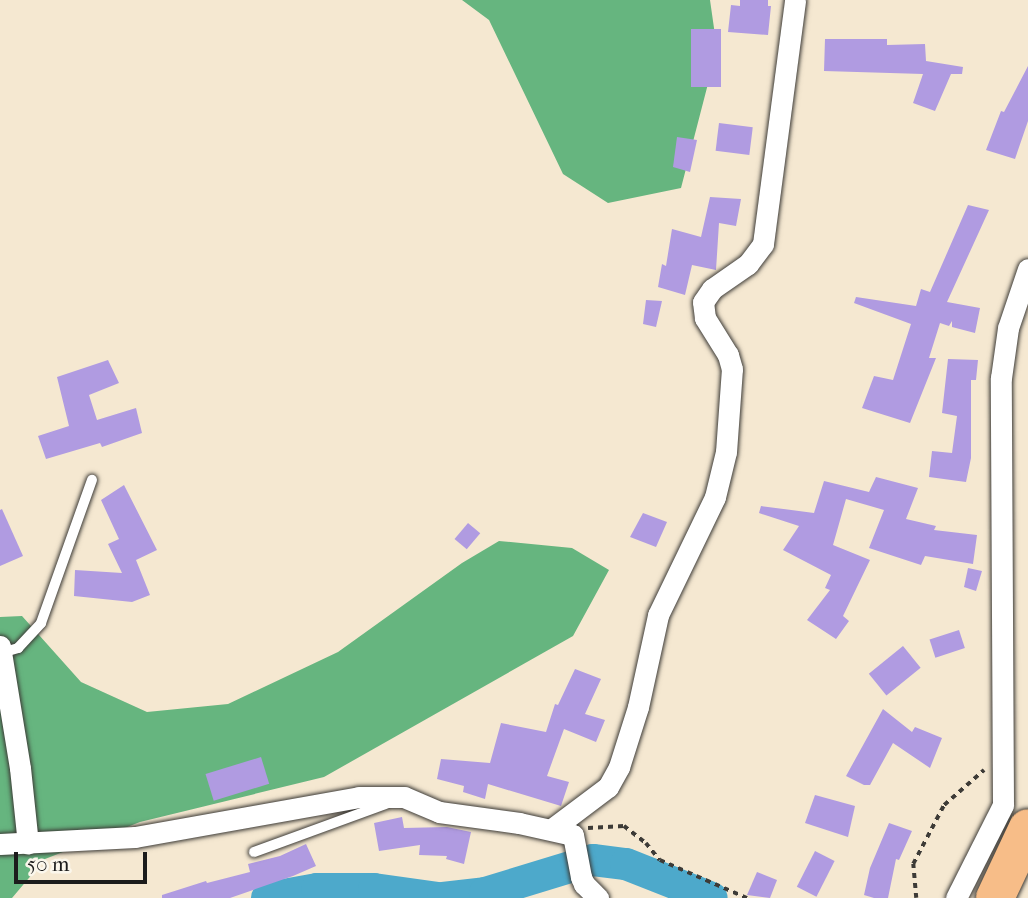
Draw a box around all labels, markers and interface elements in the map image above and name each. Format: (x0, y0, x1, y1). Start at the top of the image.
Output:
scale bar (18, 838, 150, 882)
text: 50 m (27, 852, 70, 876)

